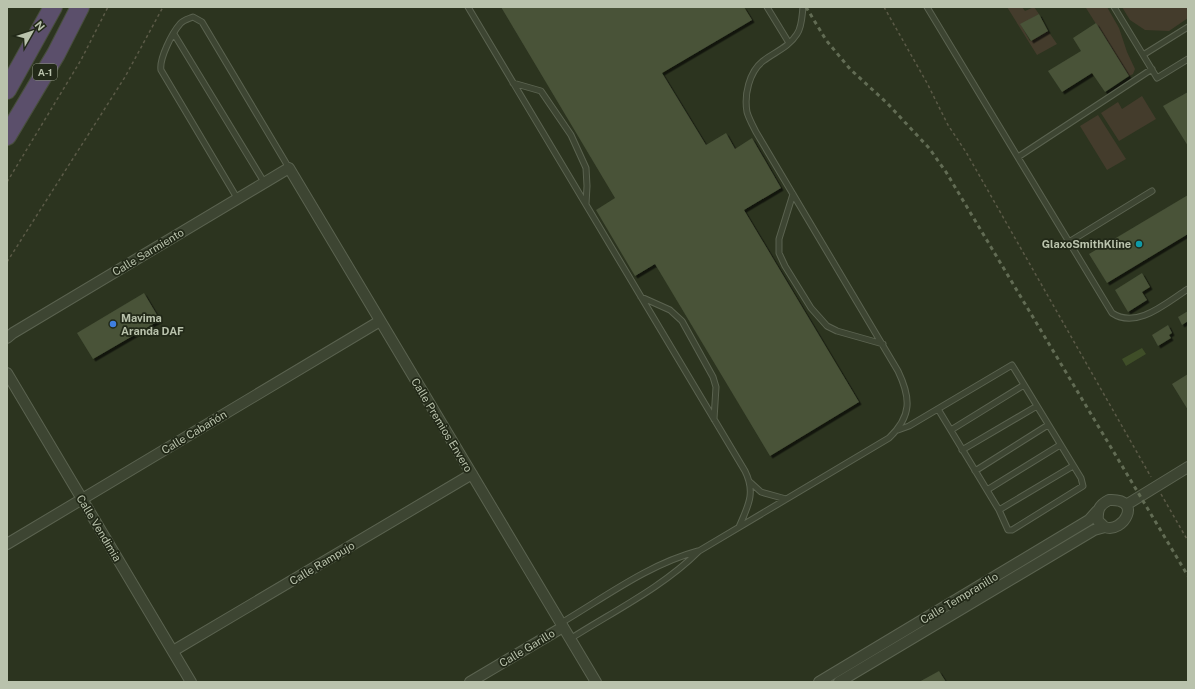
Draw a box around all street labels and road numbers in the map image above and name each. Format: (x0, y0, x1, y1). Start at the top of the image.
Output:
road number: A-1 (33, 64, 57, 80)
street label: Calle Sarmiento (110, 226, 186, 278)
street label: Calle Premios Envero (409, 376, 475, 474)
street label: Calle Cabañón (159, 408, 229, 456)
street label: Calle Vendimia (74, 492, 124, 564)
street label: Calle Rampujo (287, 539, 357, 587)
street label: Calle Tempranillo (918, 570, 1000, 626)
street label: Calle Garillo (497, 627, 557, 669)

